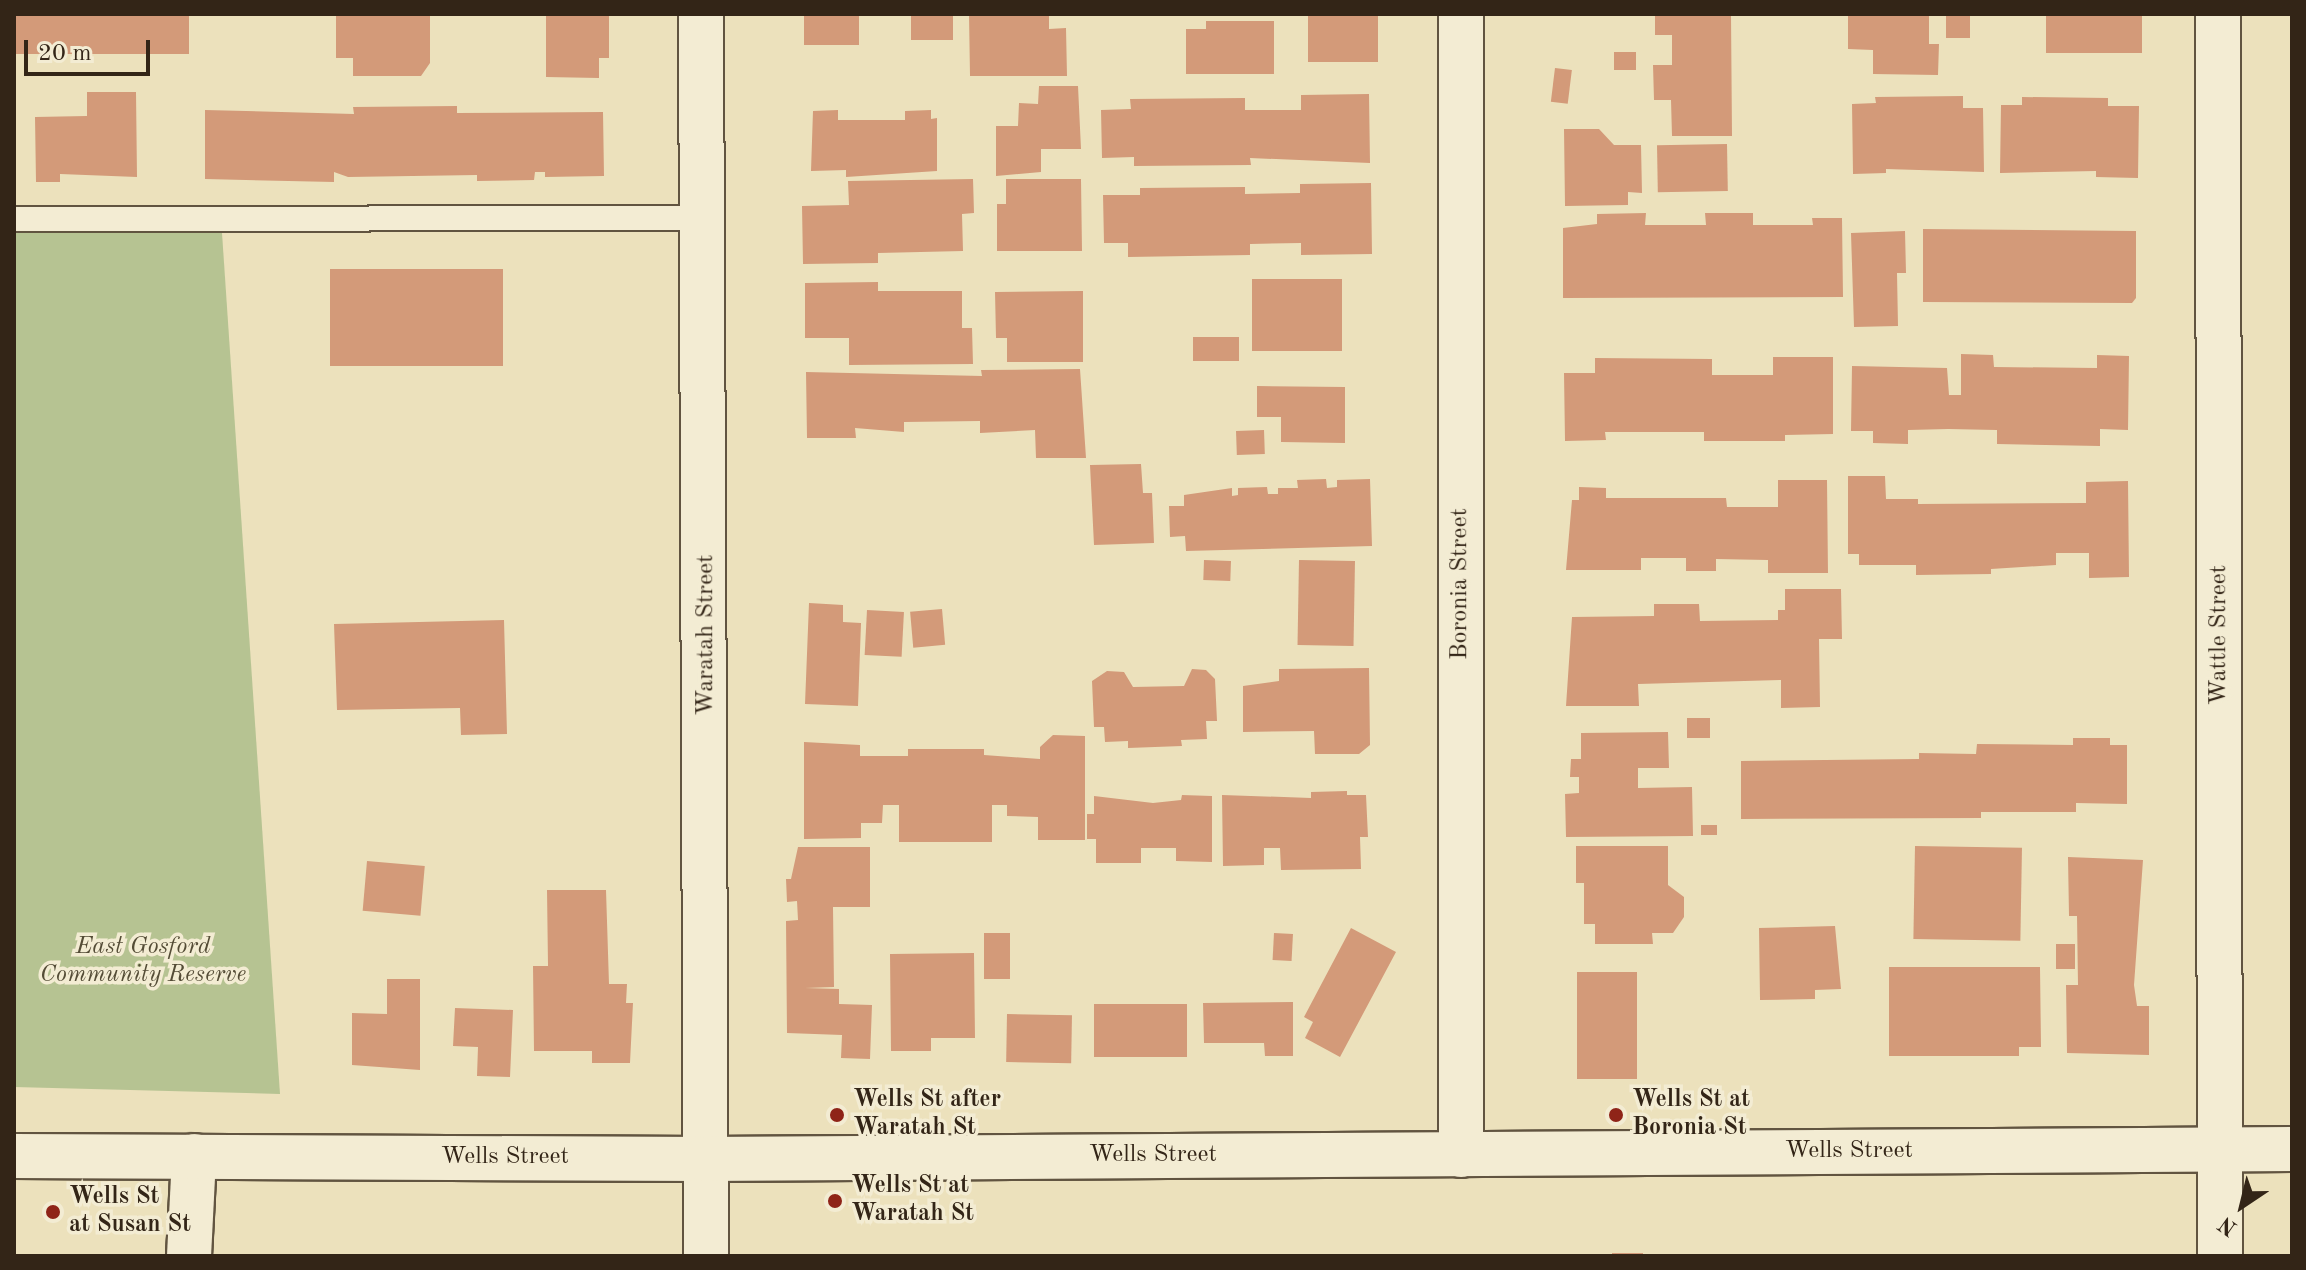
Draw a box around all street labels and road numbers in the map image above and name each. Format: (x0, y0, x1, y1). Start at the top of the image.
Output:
street label: Boronia Street (1447, 508, 1475, 660)
street label: Waratah Street (693, 555, 721, 715)
street label: Wattle Street (2206, 565, 2234, 705)
street label: Wells Street (1785, 1138, 1913, 1166)
street label: Wells Street (1089, 1142, 1217, 1170)
street label: Wells Street (441, 1144, 569, 1172)

